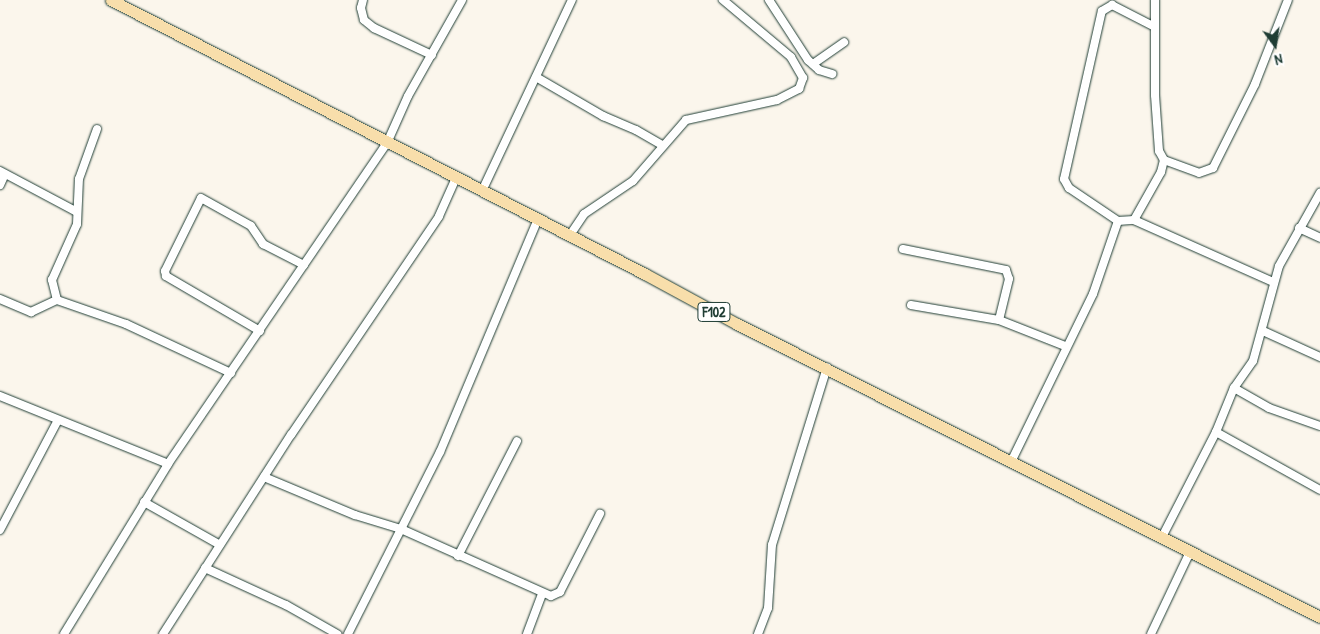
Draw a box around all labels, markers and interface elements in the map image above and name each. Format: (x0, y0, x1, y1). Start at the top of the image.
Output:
north arrow (1250, 20, 1300, 70)
text: N (1273, 50, 1285, 70)
road number: F102 (696, 300, 732, 324)

